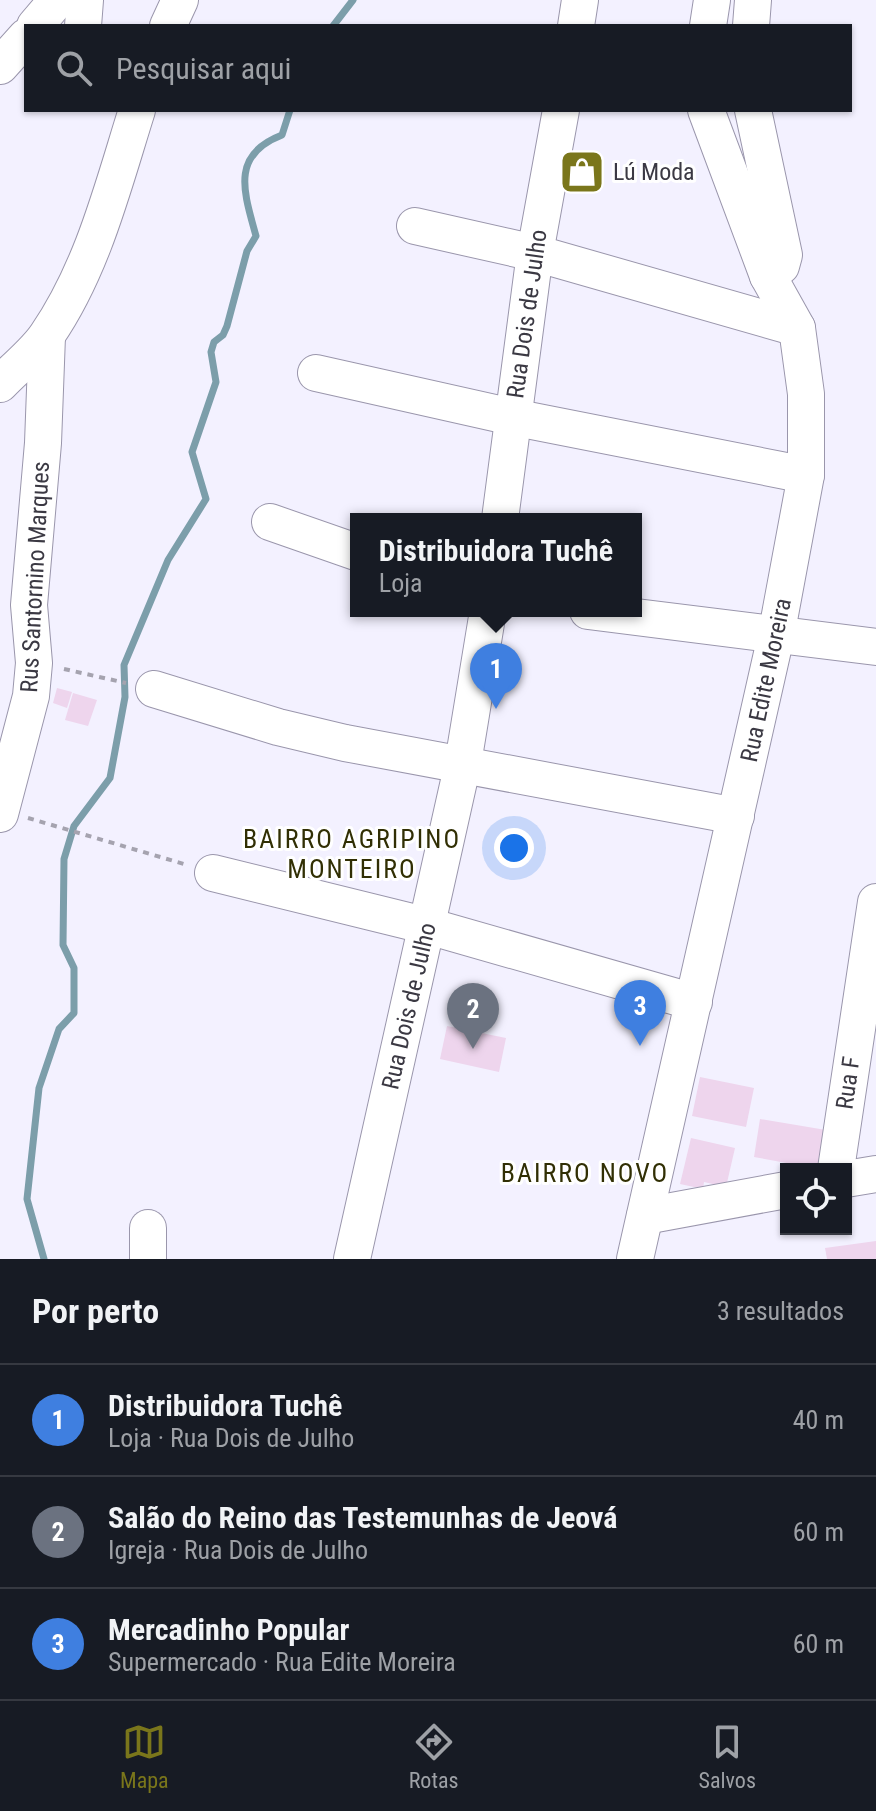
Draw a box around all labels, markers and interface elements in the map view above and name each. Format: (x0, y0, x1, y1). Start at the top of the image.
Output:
search box (24, 24, 852, 112)
icon: search (52, 46, 96, 90)
text: Pesquisar aqui (116, 51, 291, 86)
shop icon: Lú Moda (558, 148, 606, 196)
place label: Lú Moda (613, 158, 695, 186)
street label: Rua Dois de Julho (501, 228, 553, 400)
street label: Rus Santornino Marques (15, 461, 55, 693)
popup (350, 513, 642, 617)
text: Distribuidora Tuchê (379, 533, 613, 568)
text: Loja (379, 568, 422, 598)
street label: Rua Edite Moreira (735, 596, 797, 764)
pin: 1 (470, 643, 522, 709)
district label: BAIRRO AGRIPINO MONTEIRO (243, 824, 461, 884)
your location (494, 828, 534, 868)
street label: Rua Dois de Julho (376, 920, 442, 1092)
pin: 3 (614, 980, 666, 1046)
pin: 2 (447, 983, 499, 1049)
street label: Rua F (830, 1055, 866, 1111)
district label: BAIRRO NOVO (501, 1158, 669, 1188)
map controls (780, 1163, 852, 1235)
button: locate (780, 1163, 852, 1235)
text: Por perto (32, 1291, 159, 1331)
text: 3 resultados (717, 1296, 844, 1326)
text: Distribuidora Tuchê (108, 1388, 342, 1423)
text: 1 (51, 1405, 65, 1435)
text: 40 m (793, 1405, 844, 1435)
text: Loja · Rua Dois de Julho (108, 1423, 354, 1453)
text: Salão do Reino das Testemunhas de Jeová (108, 1500, 617, 1535)
text: 2 (51, 1517, 65, 1547)
text: 60 m (793, 1517, 844, 1547)
text: Igreja · Rua Dois de Julho (108, 1535, 368, 1565)
text: Mercadinho Popular (108, 1612, 350, 1647)
text: 3 (51, 1629, 65, 1659)
text: 60 m (793, 1629, 844, 1659)
text: Supermercado · Rua Edite Moreira (108, 1647, 456, 1677)
tab: Mapa (120, 1720, 169, 1793)
tab: Rotas (409, 1720, 459, 1793)
tab: Salvos (699, 1720, 756, 1793)

